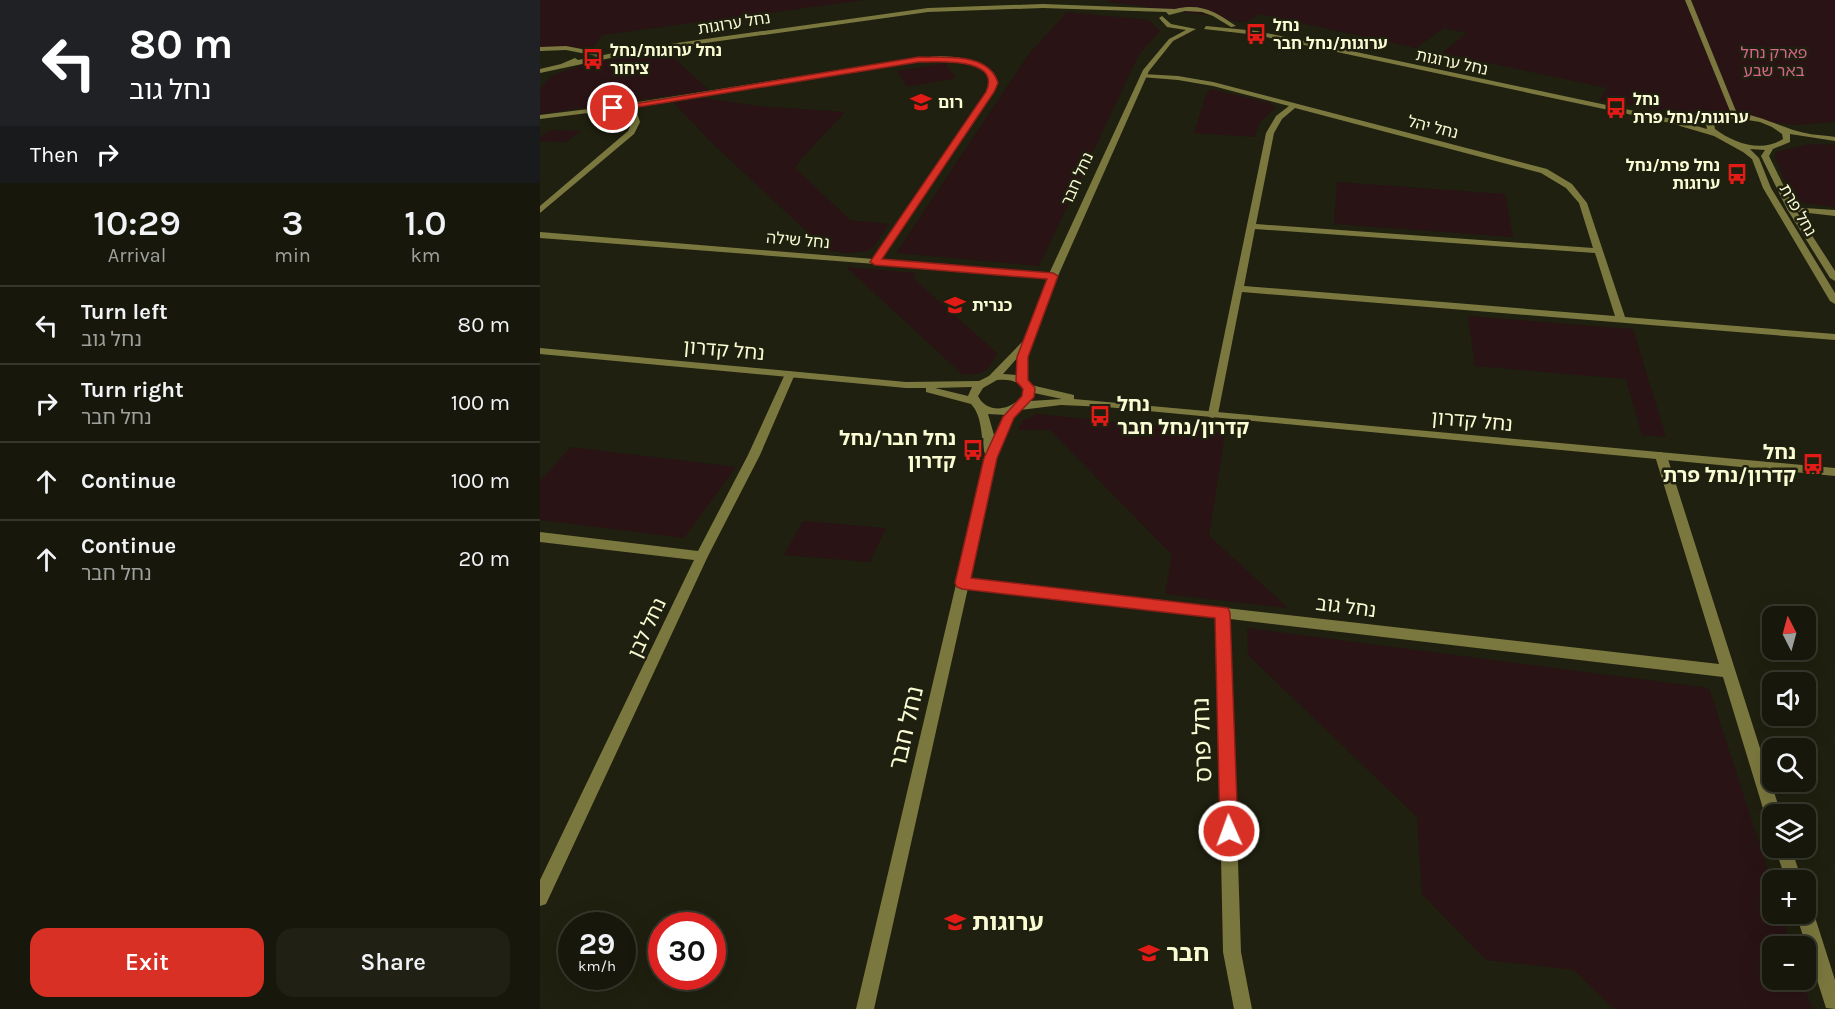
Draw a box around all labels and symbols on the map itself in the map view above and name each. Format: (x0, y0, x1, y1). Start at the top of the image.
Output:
street label: נחל ערוגות (696, 8, 772, 38)
place label: נחל ערוגות/נחל חבר (1273, 16, 1388, 53)
bus stop icon: נחל ערוגות/נחל חבר (1244, 22, 1268, 46)
place label: נחל ערוגות/נחל ציחור (610, 41, 722, 78)
park label: פארק נחל באר שבע (1741, 43, 1807, 80)
street label: נחל ערוגות (1414, 45, 1490, 79)
bus stop icon: נחל ערוגות/נחל ציחור (581, 47, 605, 71)
pin (587, 82, 638, 133)
school or university icon: רום (909, 90, 933, 114)
place label: נחל ערוגות/נחל פרת (1633, 90, 1749, 127)
place label: רום (938, 93, 963, 112)
bus stop icon: נחל ערוגות/נחל פרת (1604, 96, 1628, 120)
street label: נחל יהל (1406, 112, 1460, 142)
street label: נחל חבר (1057, 149, 1097, 209)
place label: נחל פרת/נחל ערוגות (1626, 156, 1720, 193)
bus stop icon: נחל פרת/נחל ערוגות (1725, 162, 1749, 186)
street label: נחל פרת (1775, 180, 1821, 240)
street label: נחל שילה (765, 228, 831, 252)
school or university icon: כנרית (943, 293, 967, 317)
place label: כנרית (972, 296, 1012, 315)
street label: נחל קדרון (682, 335, 766, 365)
place label: נחל קדרון/נחל חבר (1117, 393, 1249, 439)
bus stop icon: נחל קדרון/נחל חבר (1088, 404, 1112, 428)
street label: נחל קדרון (1430, 406, 1514, 436)
place label: נחל חבר/נחל קדרון (839, 427, 956, 473)
bus stop icon: נחל חבר/נחל קדרון (961, 438, 985, 462)
place label: נחל קדרון/נחל פרת (1663, 441, 1796, 487)
bus stop icon: נחל קדרון/נחל פרת (1801, 452, 1825, 476)
street label: נחל גוב (1314, 592, 1378, 622)
street label: נחל לבן (623, 594, 671, 662)
north arrow (1762, 606, 1816, 660)
street label: נחל חבר (883, 684, 929, 772)
street label: נחל פרס (1187, 697, 1217, 783)
position arrow (1197, 799, 1261, 863)
place label: ערוגות (972, 908, 1044, 936)
school or university icon: ערוגות (943, 910, 967, 934)
speed limit sign: 30 (648, 912, 726, 990)
place label: חבר (1166, 939, 1210, 967)
school or university icon: חבר (1137, 941, 1161, 965)

